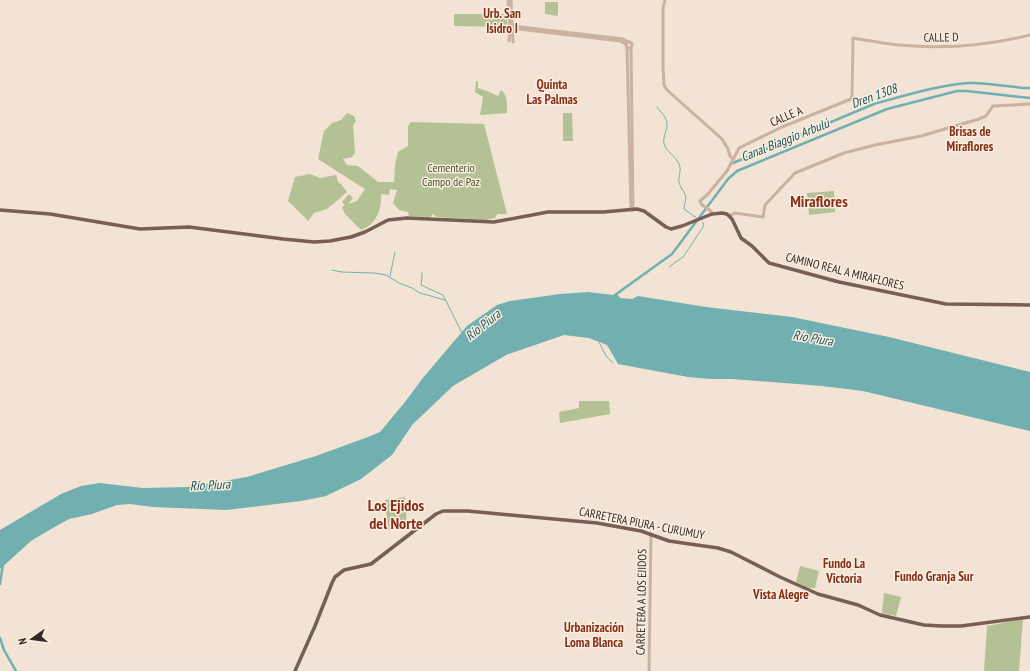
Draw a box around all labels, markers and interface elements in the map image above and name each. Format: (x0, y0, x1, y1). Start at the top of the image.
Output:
district label: Urb. San Isidro I (483, 5, 521, 37)
street label: CALLE D (923, 29, 959, 45)
district label: Quinta Las Palmas (526, 76, 578, 108)
water label: Dren 1308 (849, 79, 900, 112)
street label: CALLE A (767, 102, 805, 130)
water label: Canal Biaggio Arbulú (738, 114, 833, 165)
district label: Brisas de Miraflores (947, 123, 994, 155)
park label: Cementerio Campo de Paz (422, 160, 480, 189)
district label: Miraflores (790, 191, 848, 211)
street label: CAMINO REAL A MIRAFLORES (784, 249, 906, 293)
water label: Río Piura (462, 305, 505, 344)
water label: Río Piura (792, 326, 835, 350)
water label: Río Piura (189, 475, 231, 495)
district label: Los Ejidos del Norte (368, 495, 425, 533)
street label: CARRETERA PIURA - CURUMUY (578, 503, 706, 543)
street label: CARRETERA A LOS EJIDOS (633, 549, 649, 655)
district label: Fundo La Victoria (823, 555, 865, 587)
district label: Fundo Granja Sur (895, 568, 974, 585)
district label: Vista Alegre (752, 586, 809, 603)
north arrow (12, 619, 52, 659)
district label: Urbanización Loma Blanca (564, 619, 624, 651)
text: N (15, 637, 30, 646)

